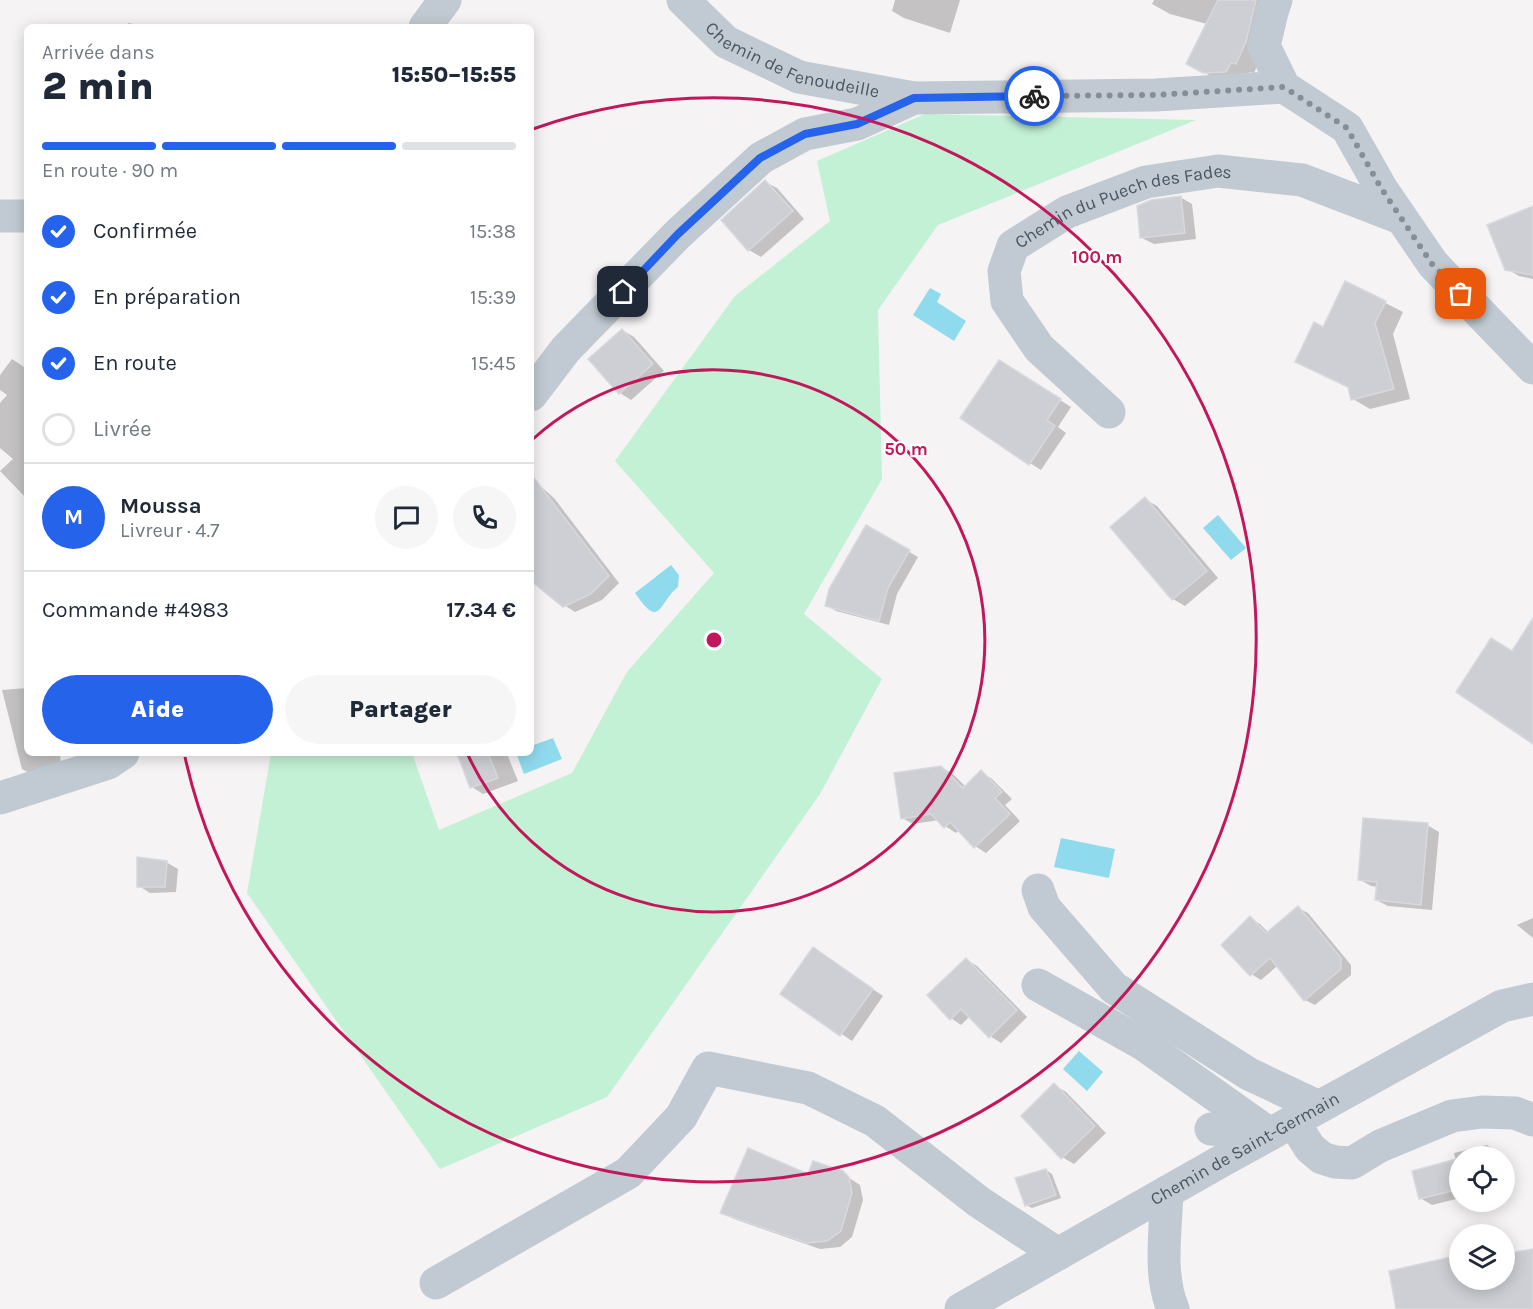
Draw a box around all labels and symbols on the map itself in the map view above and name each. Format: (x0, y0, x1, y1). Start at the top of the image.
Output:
street label: Chemin de Fenoudeille (701, 17, 881, 102)
courier (1004, 66, 1064, 126)
street label: Chemin du Puech des Fades (1011, 159, 1233, 253)
text: 100 m (1072, 246, 1122, 268)
pin (597, 266, 648, 317)
pin (1435, 268, 1486, 319)
text: 50 m (884, 438, 928, 460)
centre of rings (704, 630, 724, 650)
street label: Chemin de Saint-Germain (1146, 1087, 1343, 1210)

